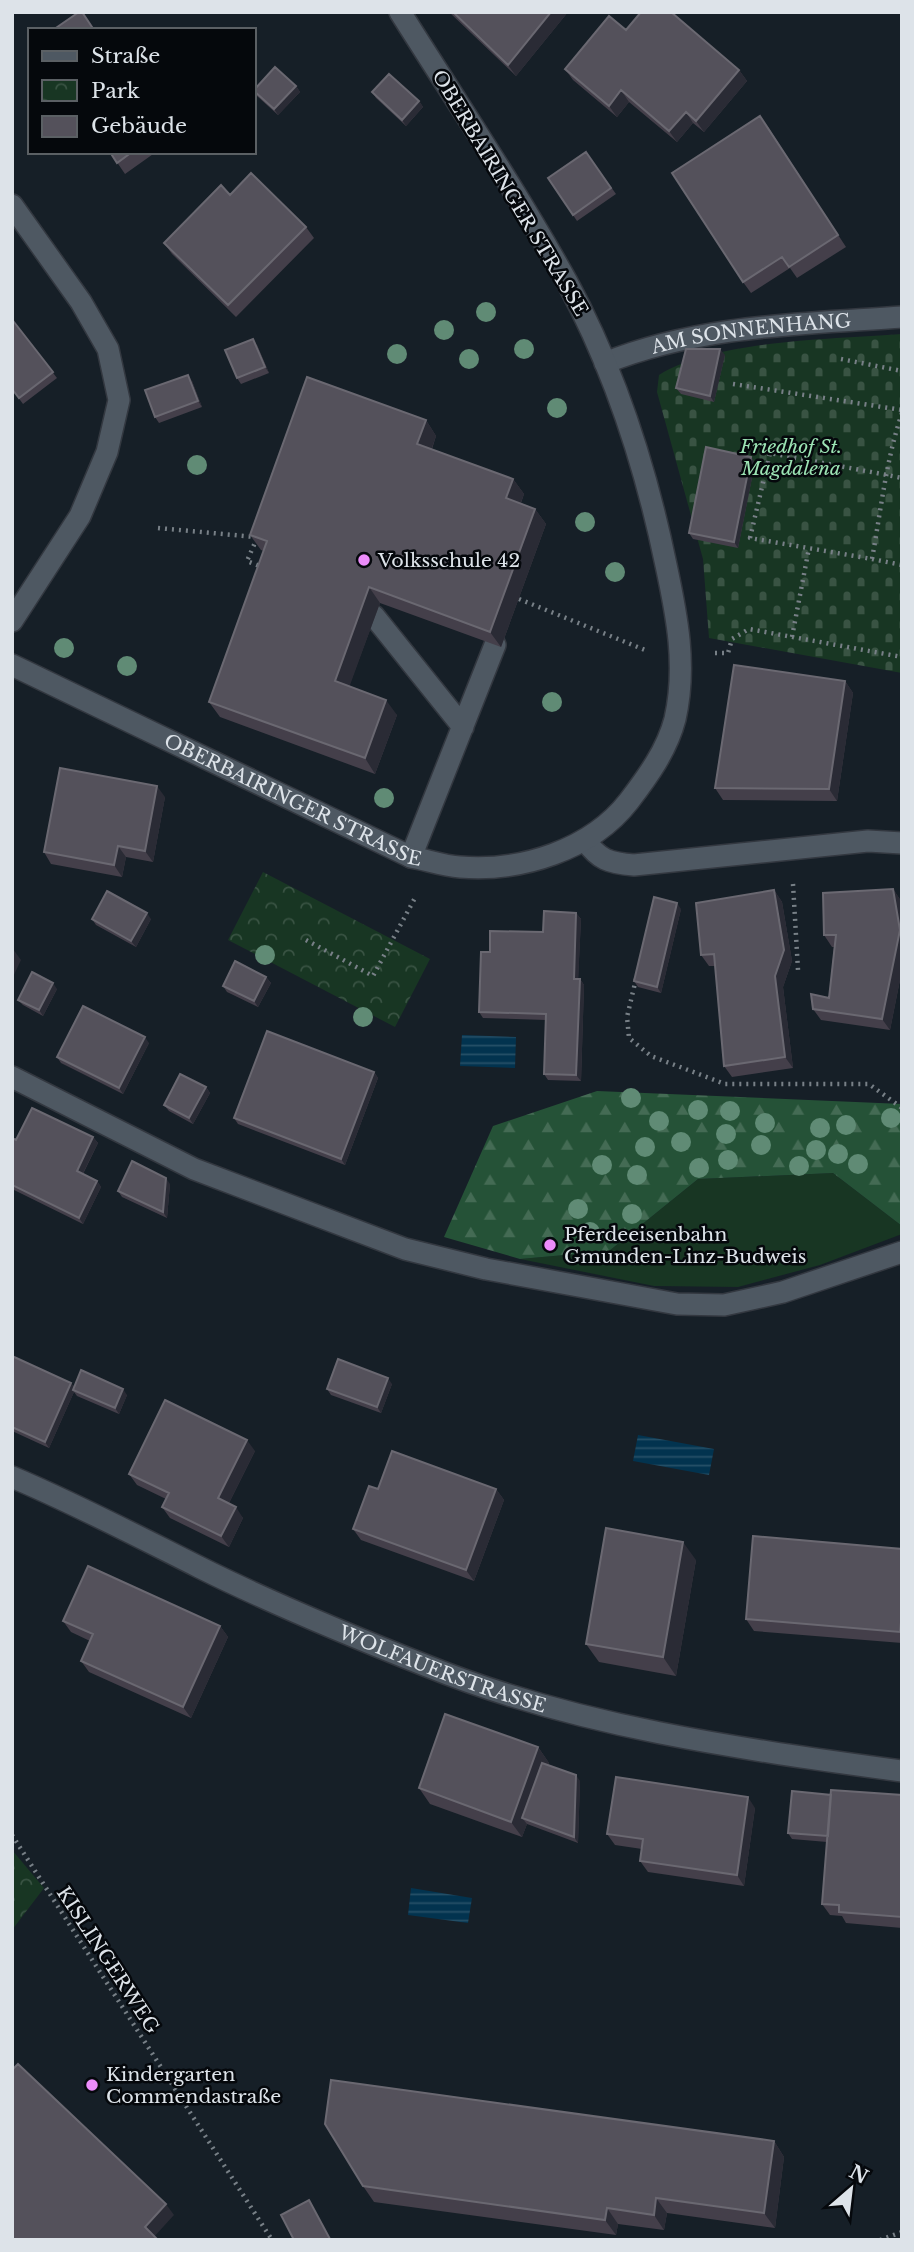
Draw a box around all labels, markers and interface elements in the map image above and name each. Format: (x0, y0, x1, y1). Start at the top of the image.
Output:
legend (28, 28, 256, 154)
text: Straße (91, 43, 160, 69)
street label: OBERBAIRINGER STRASSE (427, 66, 593, 320)
text: Park (91, 78, 140, 104)
text: Gebäude (91, 113, 187, 139)
street label: AM SONNENHANG (648, 309, 852, 359)
park label: Friedhof St. Magdalena (739, 435, 842, 480)
place label: Volksschule 42 (377, 549, 520, 572)
marker: Volksschule 42 (356, 552, 372, 568)
street label: OBERBAIRINGER STRASSE (161, 729, 424, 870)
place label: Pferdeeisenbahn Gmunden-Linz-Budweis (564, 1223, 806, 1268)
marker: Pferdeeisenbahn Gmunden-Linz-Budweis (542, 1237, 558, 1253)
street label: WOLFAUERSTRASSE (335, 1620, 549, 1717)
street label: KISLINGERWEG (52, 1882, 164, 2038)
place label: Kindergarten Commendastraße (106, 2063, 281, 2108)
marker: Kindergarten Commendastraße (84, 2077, 100, 2093)
north arrow (816, 2154, 886, 2224)
text: N (845, 2160, 872, 2189)

